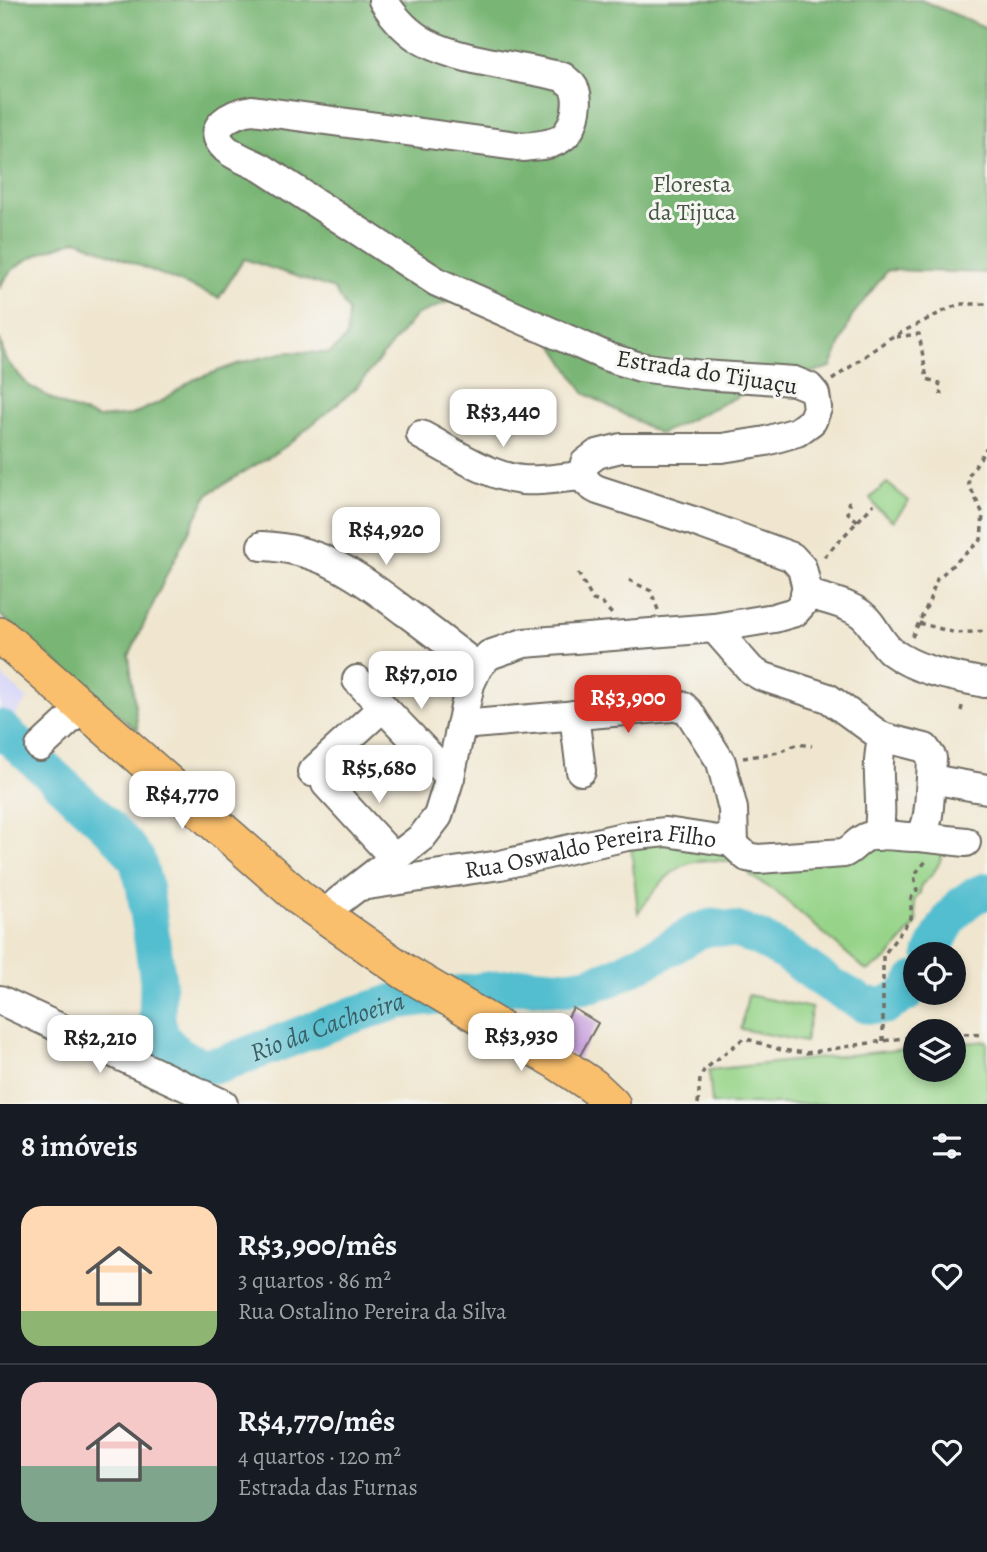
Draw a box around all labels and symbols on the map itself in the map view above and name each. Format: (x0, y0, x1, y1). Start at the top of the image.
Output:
park label: Floresta da Tijuca (648, 168, 737, 228)
street label: Estrada do Tijuaçu (614, 342, 800, 402)
pin: R$3,440 (438, 390, 568, 449)
pin: R$4,920 (321, 508, 451, 567)
pin: R$7,010 (356, 652, 486, 711)
pin: R$3,900 (563, 676, 693, 735)
pin: R$5,680 (314, 746, 444, 805)
pin: R$4,770 (117, 772, 247, 831)
street label: Rua Oswaldo Pereira Filho (462, 816, 719, 886)
water label: Rio da Cachoeira (245, 983, 408, 1070)
pin: R$3,930 (456, 1014, 586, 1073)
pin: R$2,210 (35, 1016, 165, 1075)

